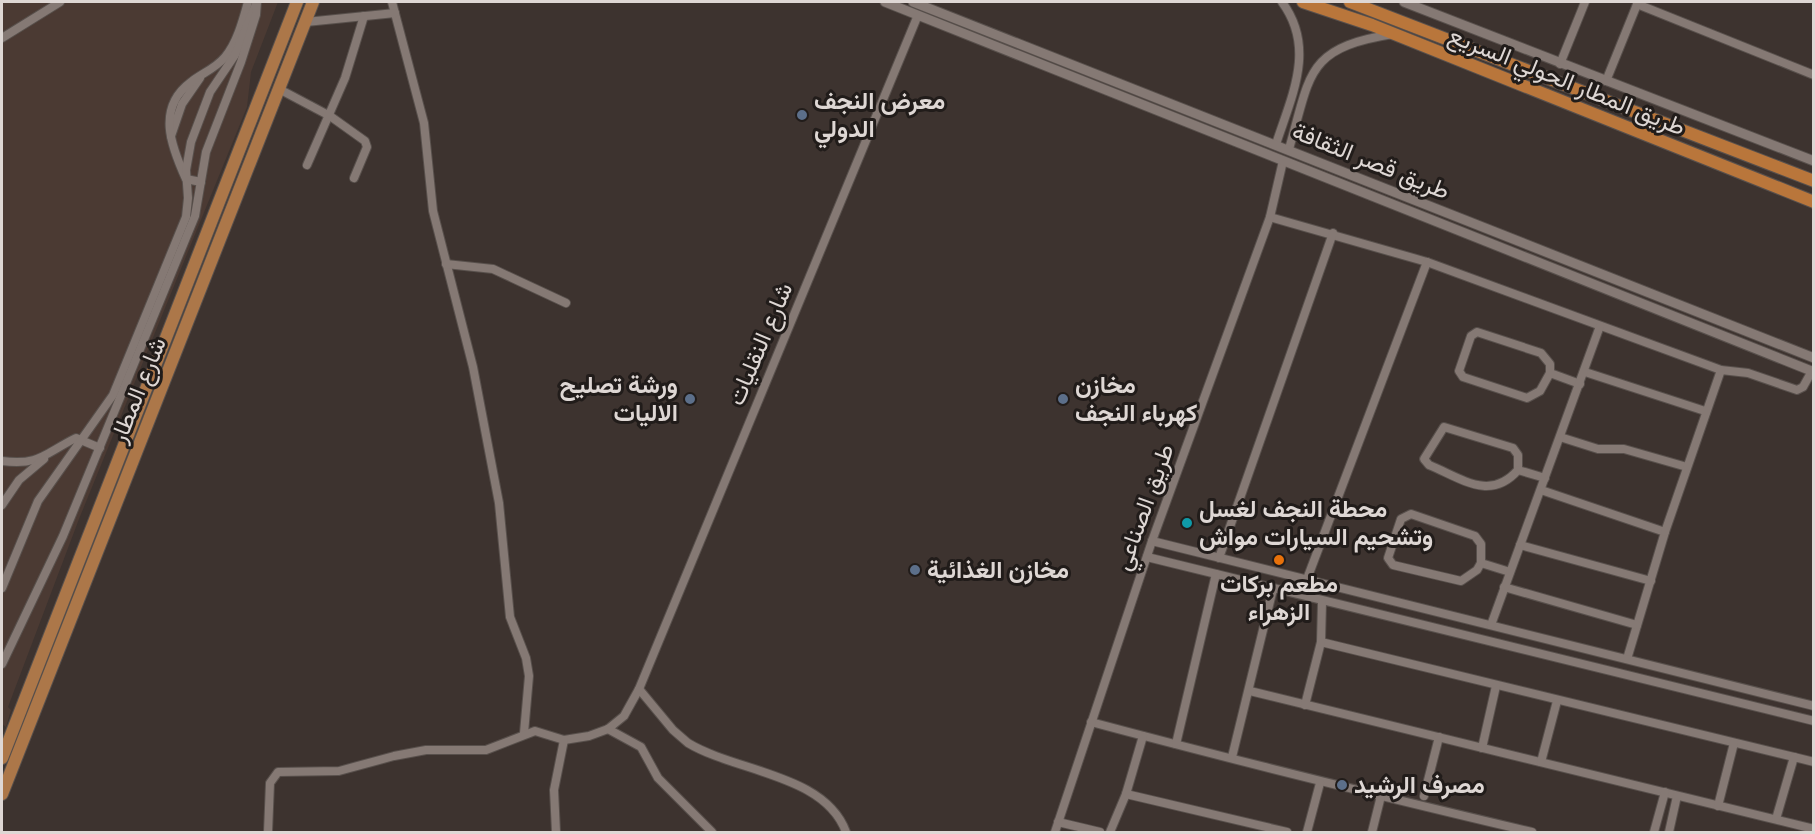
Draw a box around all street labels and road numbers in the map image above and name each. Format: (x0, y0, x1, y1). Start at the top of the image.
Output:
street label: طريق المطار الحولي السريع (1443, 18, 1691, 146)
street label: طريق قصر الثقافة (1286, 114, 1455, 210)
street label: شارع النقليات (719, 277, 803, 411)
street label: شارع المطار (101, 332, 176, 450)
street label: طريق الصناعي (1105, 439, 1185, 576)

